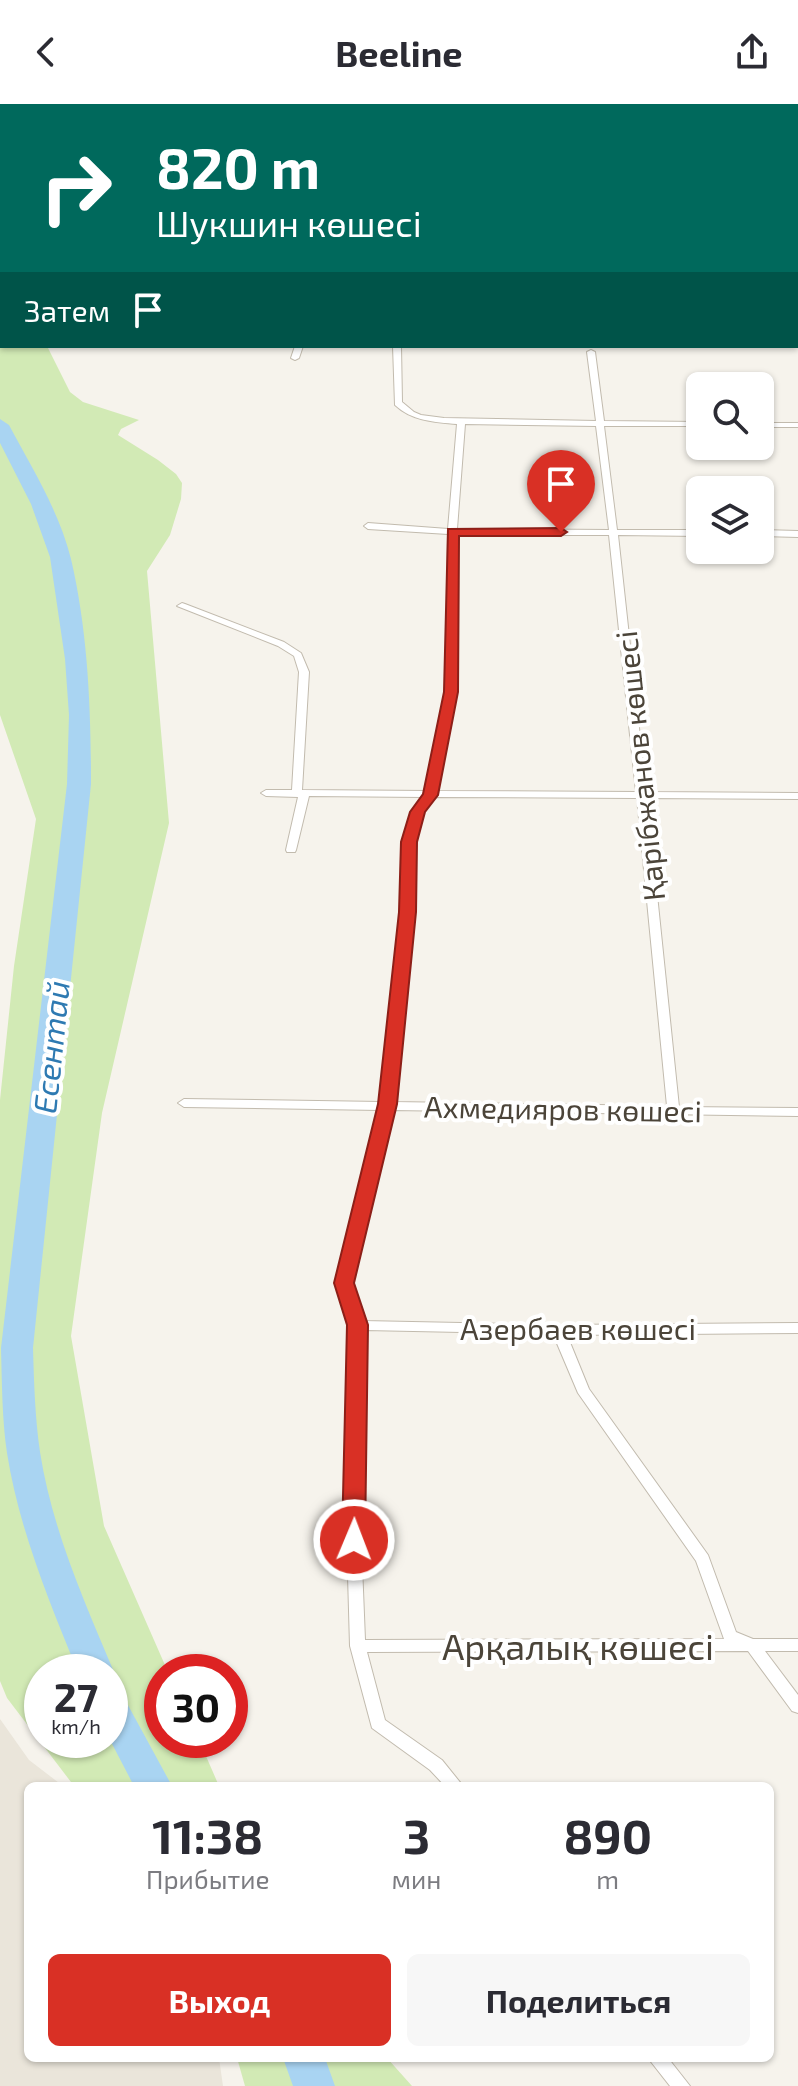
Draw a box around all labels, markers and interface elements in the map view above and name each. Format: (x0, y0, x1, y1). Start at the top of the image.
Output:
icon: back (24, 30, 68, 74)
icon: share (730, 30, 774, 74)
text: Beeline (335, 31, 463, 74)
text: 820 m (156, 133, 320, 200)
icon: right (24, 136, 128, 240)
text: Шукшин көшесі (156, 201, 422, 244)
icon: arrive (126, 288, 170, 332)
text: Затем (24, 292, 110, 328)
map controls (686, 372, 774, 564)
button: search (686, 372, 774, 460)
pin (527, 450, 595, 532)
icon: arrive (539, 462, 583, 506)
button: layers (686, 476, 774, 564)
street label: Қарібжанов көшесі (607, 629, 671, 903)
water label: Есентай (24, 979, 76, 1115)
street label: Ахмедияров көшесі (424, 1088, 702, 1128)
street label: Азербаев көшесі (460, 1310, 696, 1346)
position arrow (312, 1498, 396, 1582)
street label: Арқалық көшесі (442, 1624, 714, 1667)
speed limit sign: 30 (144, 1654, 248, 1758)
text: 27 (54, 1672, 98, 1720)
text: km/h (51, 1714, 101, 1738)
text: 11:38 (152, 1806, 263, 1864)
text: 3 (403, 1806, 430, 1864)
text: 890 (563, 1806, 652, 1864)
text: Прибытие (146, 1863, 270, 1894)
text: мин (392, 1863, 441, 1894)
text: m (596, 1863, 619, 1894)
button: Выход (48, 1954, 391, 2046)
button: Поделиться (407, 1954, 750, 2046)

